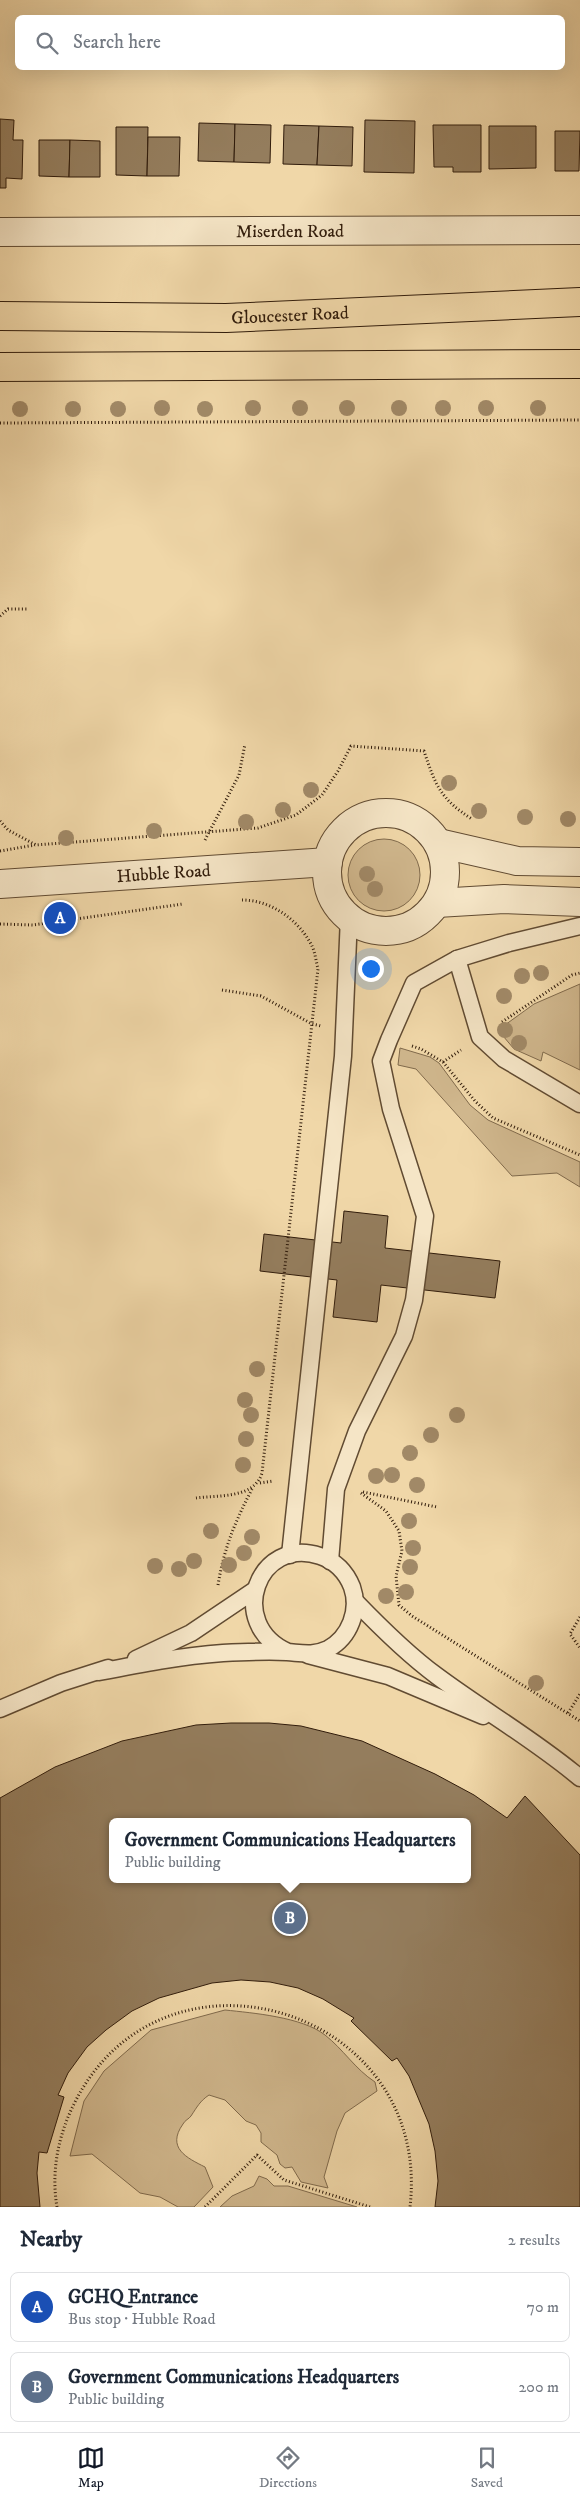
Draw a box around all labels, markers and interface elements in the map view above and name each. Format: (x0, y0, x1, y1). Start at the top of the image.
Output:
search box (15, 15, 565, 70)
icon: search (33, 29, 61, 57)
text: Search here (73, 31, 161, 54)
street label: Miserden Road (236, 221, 344, 243)
street label: Gloucester Road (231, 302, 349, 330)
street label: Hubble Road (116, 860, 212, 888)
pin: A (44, 899, 76, 937)
your location (358, 956, 384, 982)
popup (109, 1818, 471, 1883)
text: Government Communications Headquarters (124, 1829, 456, 1852)
text: Public building (124, 1852, 221, 1872)
pin: B (274, 1899, 306, 1937)
text: Nearby (20, 2227, 82, 2253)
text: 2 results (508, 2230, 560, 2250)
text: GCHQ Entrance (68, 2286, 198, 2309)
text: A (32, 2297, 42, 2317)
text: 70 m (527, 2297, 559, 2317)
text: Bus stop · Hubble Road (68, 2309, 215, 2329)
text: Government Communications Headquarters (68, 2366, 399, 2389)
text: B (32, 2377, 42, 2397)
text: 200 m (518, 2377, 559, 2397)
text: Public building (68, 2389, 164, 2409)
tab: Map (77, 2444, 105, 2492)
tab: Directions (259, 2444, 317, 2492)
tab: Saved (471, 2444, 503, 2492)

